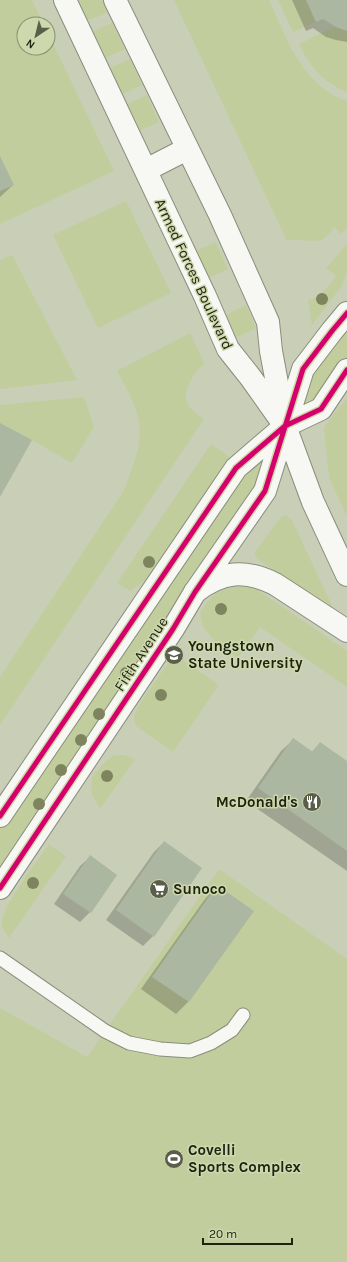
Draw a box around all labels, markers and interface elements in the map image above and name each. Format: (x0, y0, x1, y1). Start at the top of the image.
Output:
north arrow (16, 16, 56, 56)
text: N (24, 36, 38, 51)
street label: Armed Forces Boulevard (151, 196, 237, 352)
street label: Fifth Avenue (110, 613, 172, 695)
place label: Youngstown State University (188, 637, 303, 672)
school or university icon: Youngstown State University (163, 644, 185, 666)
restaurant icon: McDonald's (301, 791, 323, 813)
place label: McDonald's (216, 793, 298, 811)
supermarket icon: Sunoco (148, 878, 170, 900)
place label: Sunoco (173, 880, 226, 898)
place label: Covelli Sports Complex (188, 1141, 302, 1176)
sports icon: Covelli Sports Complex (163, 1148, 185, 1170)
scale bar (203, 1220, 292, 1246)
text: 20 m (209, 1227, 237, 1241)

